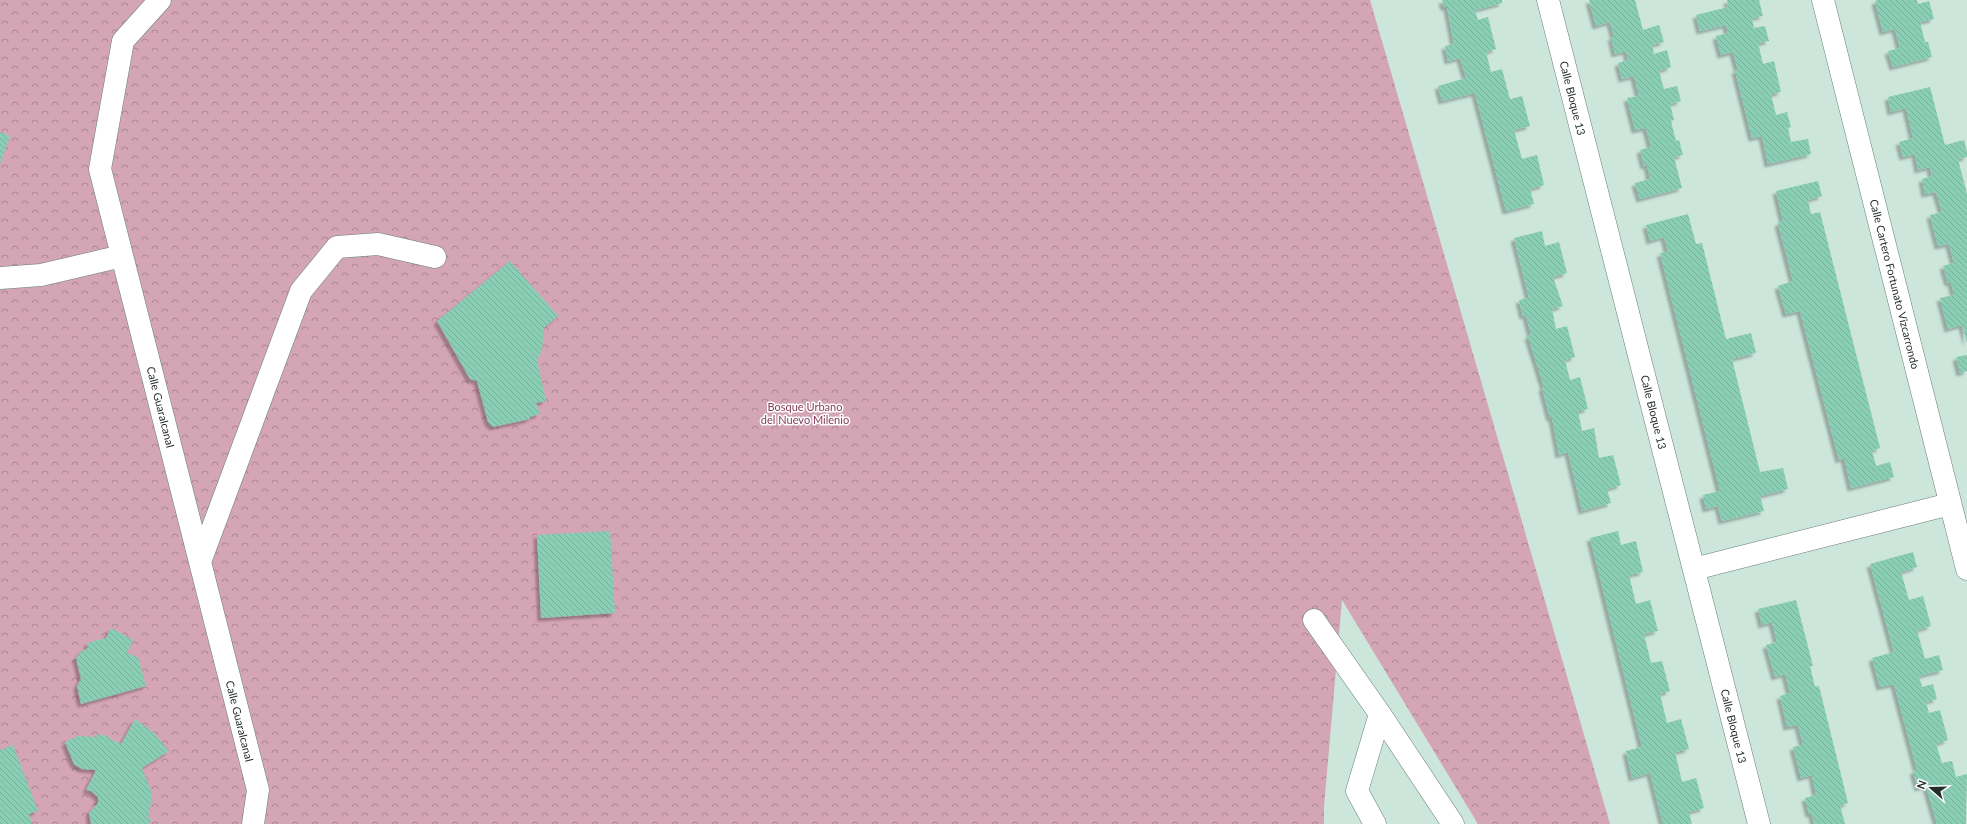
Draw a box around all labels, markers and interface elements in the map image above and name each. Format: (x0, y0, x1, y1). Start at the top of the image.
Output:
street label: Calle Bloque 13 (1557, 59, 1589, 137)
street label: Calle Cartero Fortunato Vizcarrondo (1868, 198, 1922, 370)
street label: Calle Guaralcanal (145, 365, 177, 449)
street label: Calle Bloque 13 (1638, 373, 1670, 451)
park label: Bosque Urbano del Nuevo Milenio (761, 400, 849, 426)
street label: Calle Guaralcanal (224, 679, 256, 763)
street label: Calle Bloque 13 (1718, 687, 1750, 765)
north arrow (1911, 768, 1951, 808)
text: N (1914, 778, 1929, 791)

